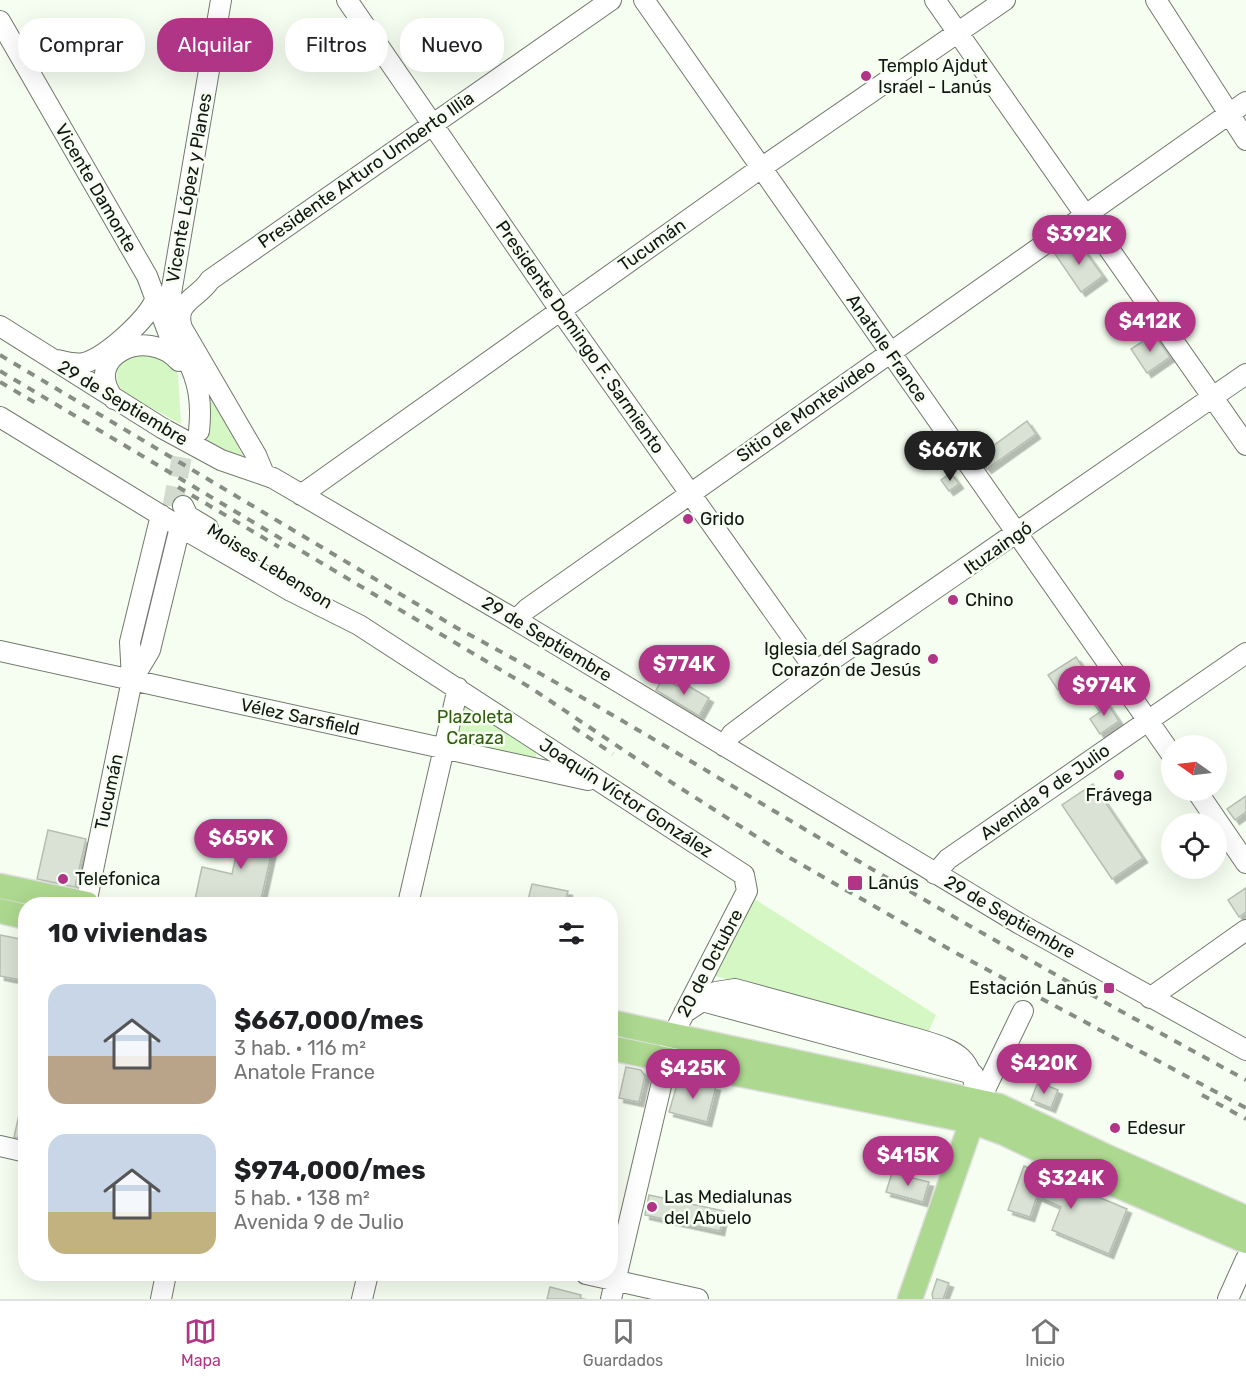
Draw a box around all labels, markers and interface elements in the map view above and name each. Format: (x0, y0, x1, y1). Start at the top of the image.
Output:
chip: Comprar (18, 18, 145, 72)
chip: Alquilar (157, 18, 273, 72)
chip: Filtros (285, 18, 388, 72)
chip: Nuevo (400, 18, 504, 72)
place label: Templo Ajdut Israel - Lanús (878, 55, 992, 98)
marker: Templo Ajdut Israel - Lanús (859, 69, 873, 83)
street label: Presidente Arturo Umberto Illia (254, 87, 478, 253)
street label: Vicente López y Planes (161, 91, 217, 285)
street label: Vicente Damonte (50, 120, 142, 256)
street label: Tucumán (614, 214, 690, 276)
pin: $392K (1037, 215, 1121, 266)
street label: Presidente Domingo F. Sarmiento (491, 216, 669, 458)
text: $392K (1046, 222, 1112, 246)
street label: Anatole France (842, 290, 932, 406)
pin: $412K (1108, 302, 1192, 353)
text: $412K (1119, 309, 1181, 333)
street label: Sitio de Montevideo (732, 355, 880, 467)
street label: 29 de Septiembre (54, 356, 192, 450)
pin: $667K (908, 431, 992, 482)
text: $667K (918, 438, 982, 462)
place label: Grido (700, 508, 745, 530)
marker: Grido (681, 512, 695, 526)
street label: Ituzaingó (960, 517, 1036, 579)
street label: Moises Lebenson (203, 519, 337, 613)
place label: Chino (965, 589, 1014, 611)
street label: 29 de Septiembre (478, 592, 616, 686)
marker: Chino (946, 593, 960, 607)
place label: Iglesia del Sagrado Corazón de Jesús (764, 638, 921, 681)
pin: $774K (642, 645, 726, 696)
text: $774K (653, 652, 715, 676)
marker: Iglesia del Sagrado Corazón de Jesús (926, 652, 940, 666)
pin: $974K (1062, 666, 1146, 717)
text: $974K (1072, 673, 1136, 697)
street label: Vélez Sarsfield (238, 694, 362, 740)
park label: Plazoleta Caraza (437, 706, 513, 749)
street label: Joaquín Víctor González (535, 734, 717, 862)
north arrow (1161, 735, 1227, 801)
map controls (1161, 735, 1227, 879)
street label: Avenida 9 de Julio (976, 739, 1114, 845)
street label: Tucumán (90, 752, 128, 832)
marker: Frávega (1112, 768, 1126, 782)
place label: Frávega (1085, 784, 1153, 806)
button: locate (1161, 813, 1227, 879)
pin: $659K (199, 819, 283, 870)
text: $659K (208, 826, 274, 850)
place label: Telefonica (75, 868, 160, 890)
street label: 29 de Septiembre (941, 871, 1079, 963)
marker: Telefonica (56, 872, 70, 886)
place label: Lanús (868, 872, 919, 894)
marker: Lanús (846, 874, 864, 892)
street label: 20 de Octubre (672, 905, 748, 1021)
icon: filters (555, 917, 588, 950)
text: 10 viviendas (48, 918, 208, 949)
place label: Estación Lanús (969, 977, 1097, 999)
marker: Estación Lanús (1102, 981, 1116, 995)
text: $667,000/mes (234, 1005, 424, 1036)
icon: home (96, 1008, 168, 1080)
text: 3 hab. · 116 m² (234, 1036, 366, 1060)
pin: $420K (1002, 1044, 1086, 1095)
pin: $425K (651, 1049, 735, 1100)
text: $420K (1011, 1051, 1077, 1075)
text: $425K (660, 1056, 726, 1080)
text: Anatole France (234, 1060, 375, 1084)
place label: Edesur (1127, 1117, 1186, 1139)
marker: Edesur (1108, 1121, 1122, 1135)
pin: $415K (866, 1136, 950, 1187)
text: $415K (877, 1143, 939, 1167)
text: $974,000/mes (234, 1155, 426, 1186)
icon: home (96, 1158, 168, 1230)
pin: $324K (1029, 1159, 1113, 1210)
text: $324K (1038, 1166, 1104, 1190)
text: 5 hab. · 138 m² (234, 1186, 370, 1210)
place label: Las Medialunas del Abuelo (664, 1186, 792, 1229)
marker: Las Medialunas del Abuelo (645, 1200, 659, 1214)
text: Avenida 9 de Julio (234, 1210, 404, 1234)
tab: Mapa (181, 1315, 221, 1370)
tab: Guardados (583, 1315, 663, 1370)
tab: Inicio (1025, 1315, 1065, 1370)

